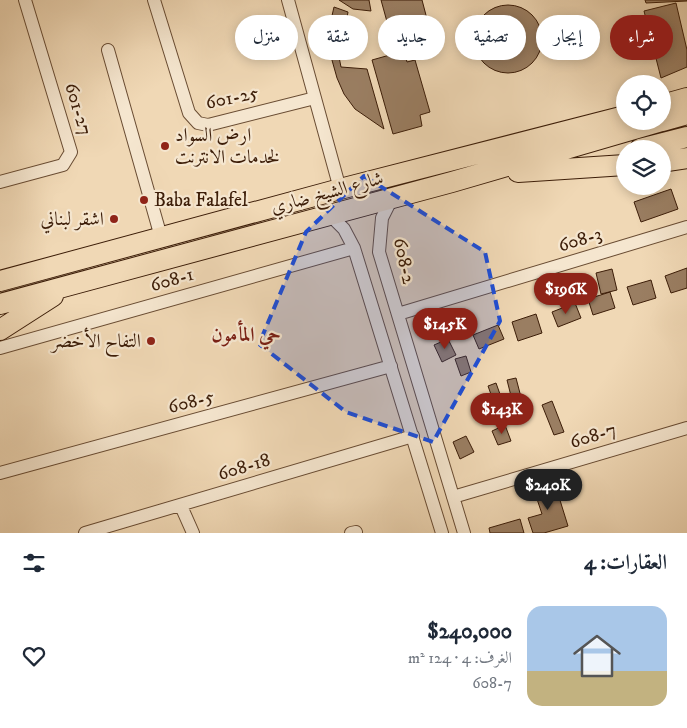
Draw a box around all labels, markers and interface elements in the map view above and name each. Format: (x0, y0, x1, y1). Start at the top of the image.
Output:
chip: منزل (235, 15, 298, 60)
chip: شقة (308, 15, 368, 60)
chip: جديد (378, 15, 445, 60)
chip: تصفية (455, 15, 526, 60)
chip: إيجار (536, 15, 600, 60)
chip: شراء (610, 15, 673, 60)
map controls (616, 75, 671, 195)
button: locate (616, 75, 671, 130)
street label: 601-27 (59, 80, 97, 138)
street label: 601-25 (203, 81, 261, 115)
place label: ارض السواد لخدمات الانترنت (175, 124, 280, 169)
marker: ارض السواد لخدمات الانترنت (159, 140, 171, 152)
button: layers (616, 140, 671, 195)
street label: شارع الشيخ ضاري (268, 167, 387, 224)
place label: Baba Falafel (154, 189, 248, 212)
marker: Baba Falafel (138, 194, 150, 206)
place label: اشقر لبناني (40, 208, 104, 234)
marker: اشقر لبناني (108, 213, 120, 225)
street label: 608-3 (555, 223, 605, 257)
street label: 608-2 (388, 236, 420, 287)
street label: 608-1 (148, 263, 196, 297)
pin: $196K (531, 272, 601, 315)
text: $196K (545, 279, 587, 299)
pin: $145K (410, 308, 480, 350)
text: $145K (424, 314, 466, 334)
district label: حي المأمون (211, 320, 281, 350)
place label: التفاح الأخضر (50, 327, 141, 358)
marker: التفاح الأخضر (145, 335, 157, 347)
street label: 608-5 (165, 385, 217, 419)
pin: $143K (467, 392, 537, 435)
text: $143K (481, 399, 523, 419)
street label: 608-7 (567, 418, 619, 454)
street label: 608-18 (215, 448, 273, 486)
pin: $240K (513, 468, 583, 511)
text: $240K (525, 475, 571, 495)
icon: filters (20, 549, 48, 577)
text: العقارات: 4 (584, 550, 667, 576)
text: $240,000 (427, 619, 512, 645)
icon: home (567, 626, 627, 686)
icon: heart (20, 642, 48, 670)
text: الغرف: 4 · 124 m² (408, 648, 512, 668)
text: 608-7 (472, 673, 512, 693)

